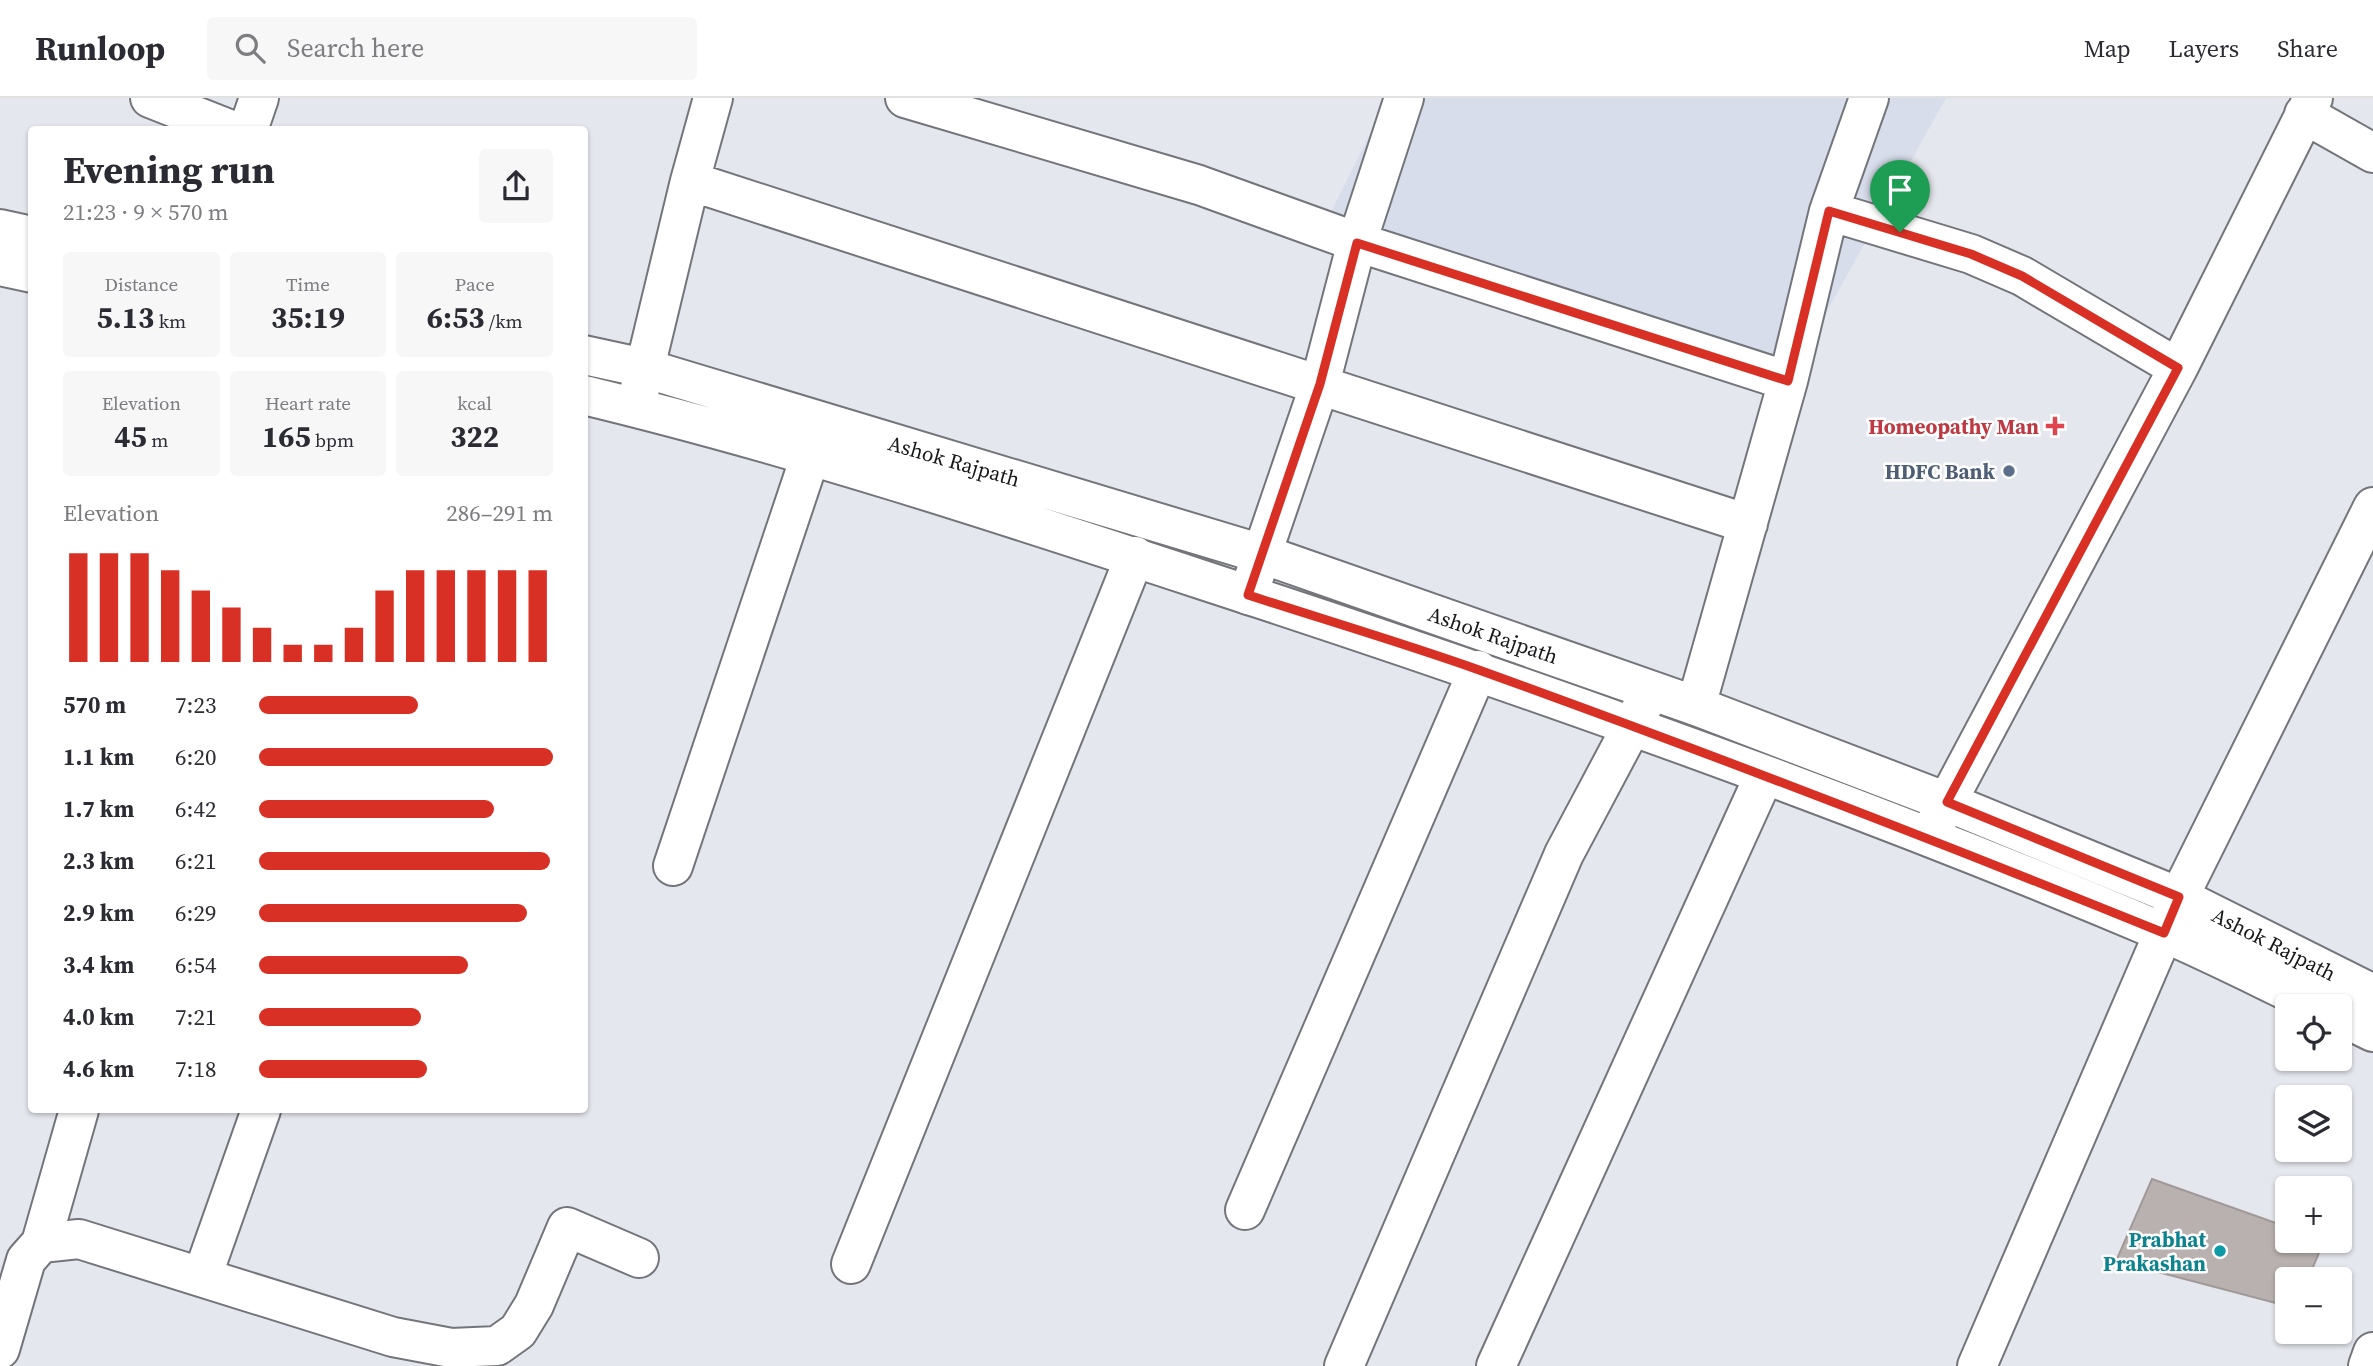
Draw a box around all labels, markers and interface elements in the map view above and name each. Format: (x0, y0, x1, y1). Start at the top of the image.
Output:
search box (207, 17, 697, 80)
text: Runloop (35, 26, 165, 71)
icon: search (231, 29, 269, 67)
text: Search here (287, 30, 424, 66)
text: Map (2084, 32, 2131, 65)
text: Layers (2169, 32, 2239, 65)
text: Share (2277, 32, 2338, 65)
text: Evening run (63, 144, 275, 196)
button: share (479, 149, 553, 223)
pin (1870, 160, 1930, 232)
icon: arrive (1881, 171, 1919, 209)
text: 21:23 · 9 × 570 m (63, 196, 229, 228)
text: Distance (105, 271, 178, 297)
text: Time (286, 271, 330, 297)
text: Pace (455, 271, 495, 297)
text: 5.13 (96, 297, 154, 338)
text: 35:19 (271, 297, 345, 338)
text: 6:53 (427, 297, 484, 338)
text: km (154, 308, 186, 334)
text: /km (484, 308, 523, 334)
text: Elevation (102, 390, 181, 416)
text: Heart rate (265, 390, 351, 416)
text: kcal (457, 390, 492, 416)
place label: Homeopathy Man (1868, 412, 2039, 441)
text: 45 (114, 416, 147, 457)
text: 165 (262, 416, 311, 457)
text: 322 (450, 416, 499, 457)
marker: Homeopathy Man (2045, 416, 2065, 436)
text: m (147, 427, 168, 453)
text: bpm (311, 427, 354, 453)
street label: Ashok Rajpath (885, 428, 1023, 494)
place label: HDFC Bank (1885, 457, 1995, 486)
marker: HDFC Bank (2001, 463, 2017, 479)
text: Elevation (63, 497, 159, 529)
text: 286–291 m (446, 497, 553, 529)
street label: Ashok Rajpath (1424, 599, 1562, 671)
text: 570 m (63, 689, 126, 721)
text: 7:23 (175, 689, 216, 721)
text: 1.1 km (63, 741, 134, 773)
text: 6:20 (175, 741, 216, 773)
text: 1.7 km (63, 793, 134, 825)
text: 6:42 (175, 793, 216, 825)
text: 2.3 km (63, 845, 134, 877)
text: 6:21 (175, 845, 216, 877)
text: 2.9 km (63, 897, 134, 929)
text: 6:29 (175, 897, 216, 929)
street label: Ashok Rajpath (2207, 900, 2341, 988)
text: 3.4 km (63, 949, 134, 981)
text: 6:54 (175, 949, 216, 981)
map controls (2275, 994, 2352, 1344)
button: locate (2275, 994, 2352, 1071)
text: 4.0 km (63, 1001, 134, 1033)
text: 7:21 (175, 1001, 216, 1033)
text: 4.6 km (63, 1053, 134, 1085)
text: 7:18 (175, 1053, 216, 1085)
button: layers (2275, 1085, 2352, 1162)
button: + (2275, 1176, 2352, 1253)
place label: Prabhat Prakashan (2103, 1225, 2206, 1278)
marker: Prabhat Prakashan (2212, 1243, 2228, 1259)
button: − (2275, 1267, 2352, 1344)

